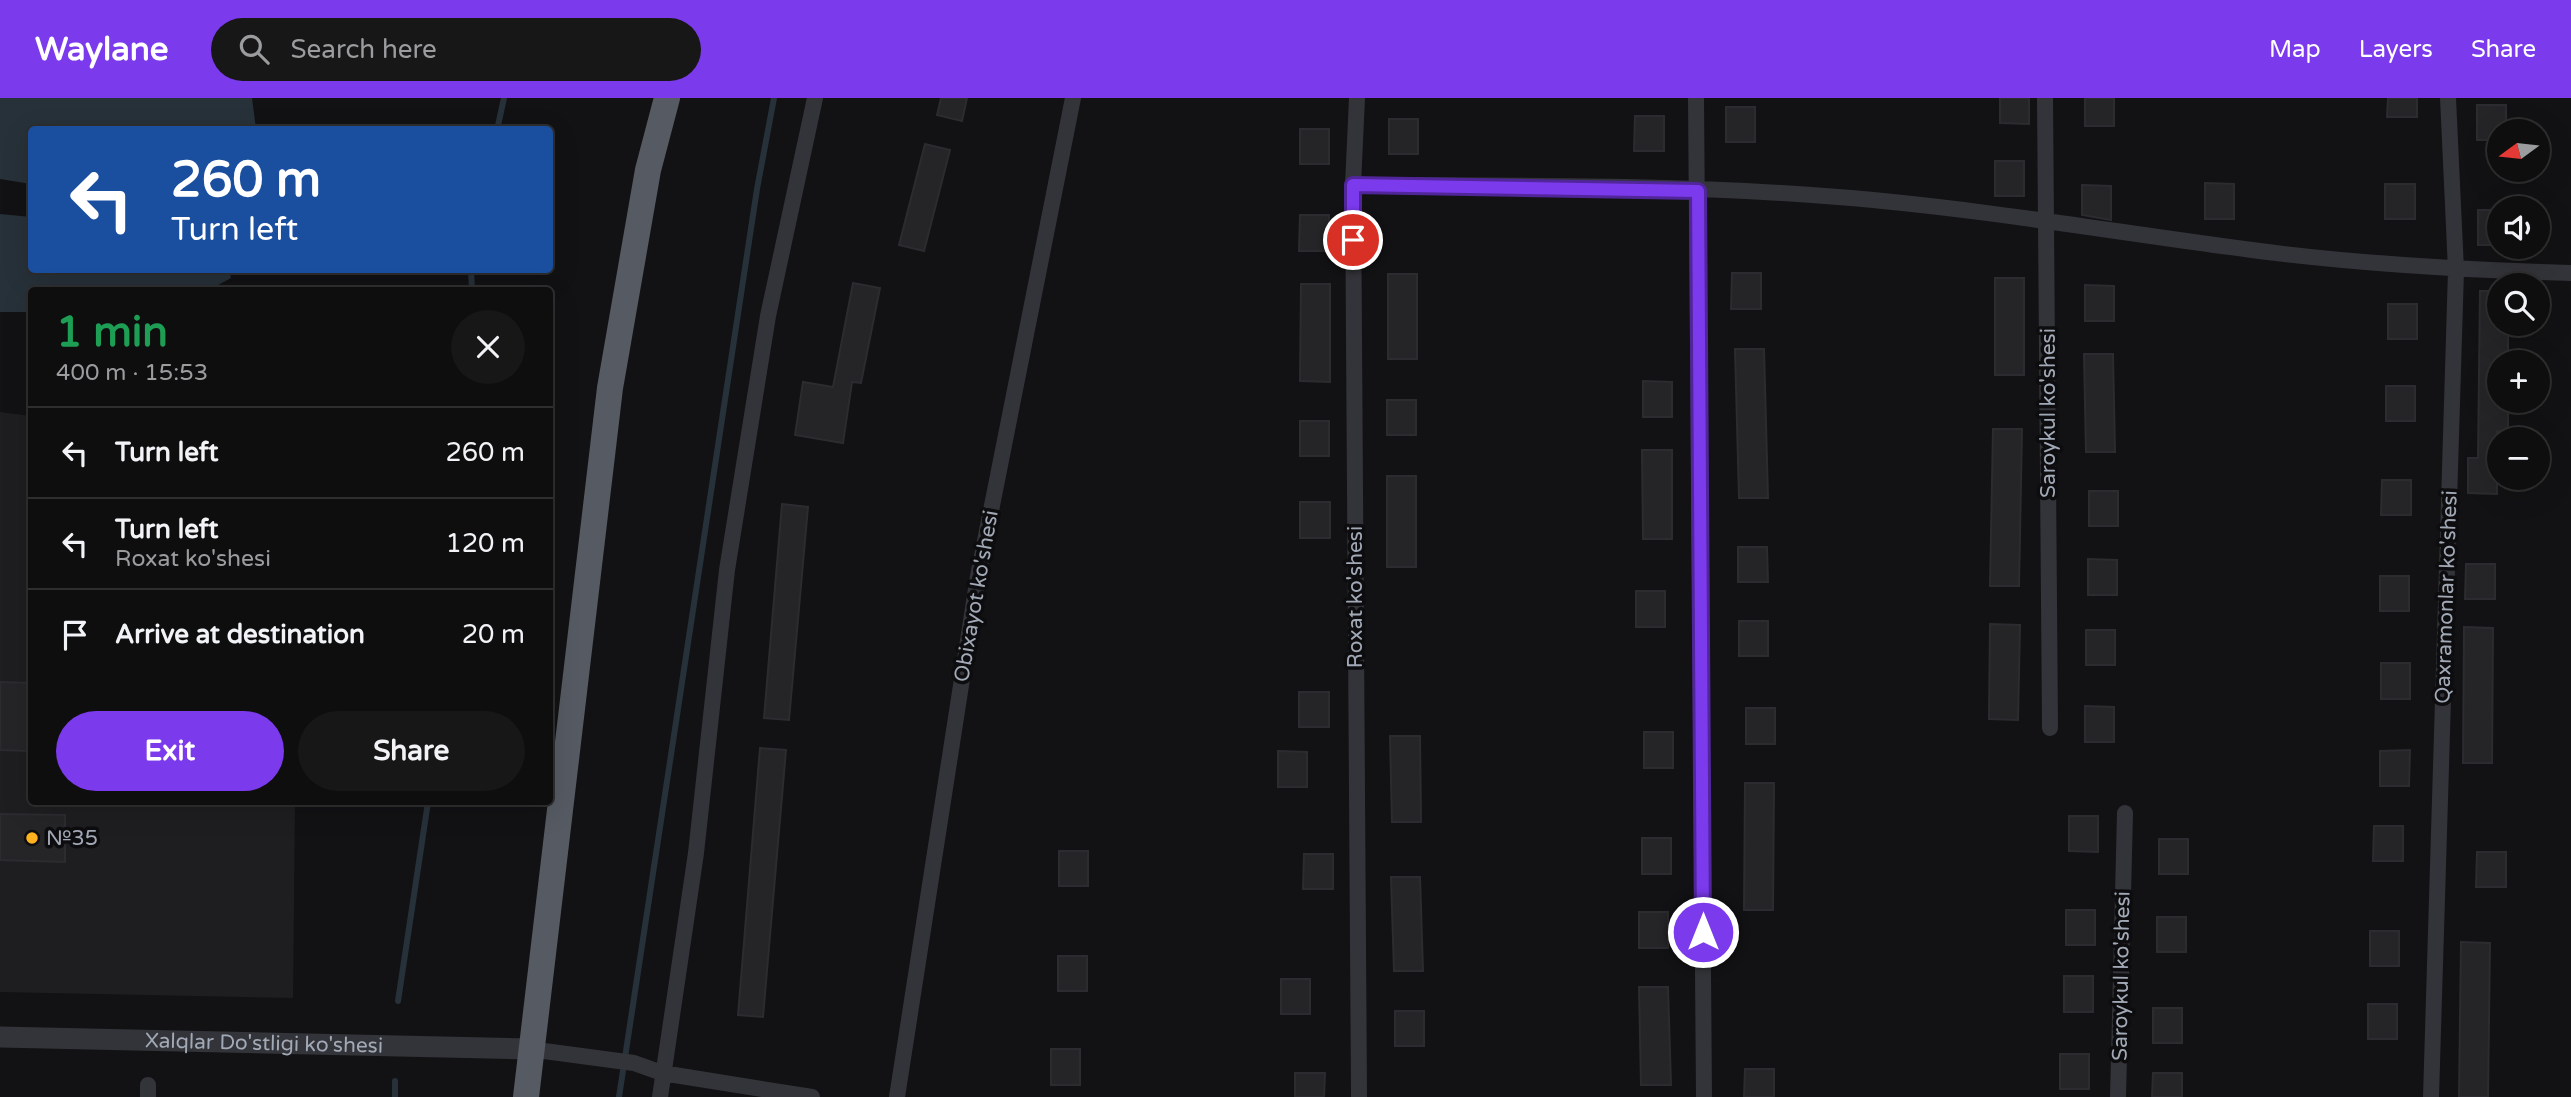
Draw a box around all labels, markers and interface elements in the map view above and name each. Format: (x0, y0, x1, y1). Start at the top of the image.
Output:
search box (211, 18, 701, 81)
text: Waylane (35, 30, 169, 69)
icon: search (235, 30, 273, 68)
text: Search here (291, 34, 437, 65)
text: Map (2269, 35, 2321, 64)
text: Layers (2359, 35, 2433, 64)
text: Share (2471, 35, 2536, 64)
north arrow (2487, 119, 2550, 182)
map controls (2487, 119, 2550, 490)
text: 260 m (171, 151, 321, 210)
icon: left (56, 154, 147, 245)
button: sound (2487, 196, 2550, 259)
pin (1323, 210, 1383, 270)
text: Turn left (171, 211, 298, 249)
icon: arrive (1334, 221, 1372, 259)
button: search (2487, 273, 2550, 336)
text: 1 min (56, 307, 168, 358)
button: close (451, 310, 525, 384)
street label: Saroykul ko'shesi (2036, 328, 2061, 498)
button: + (2487, 350, 2550, 413)
text: 400 m · 15:53 (56, 359, 208, 387)
button: − (2487, 427, 2550, 490)
icon: left (56, 434, 94, 472)
text: Turn left (115, 437, 218, 468)
text: 260 m (445, 437, 525, 468)
street label: Qaxramonlar ko'shesi (2430, 490, 2463, 704)
street label: Obixayot ko'shesi (949, 508, 1004, 684)
text: Turn left (115, 514, 218, 545)
icon: left (56, 525, 94, 563)
street label: Roxat ko'shesi (1343, 526, 1368, 668)
text: 120 m (445, 528, 525, 559)
text: Roxat ko'shesi (115, 545, 271, 573)
icon: arrive (56, 616, 94, 654)
text: Arrive at destination (115, 619, 365, 650)
text: 20 m (462, 619, 525, 650)
button: Exit (56, 711, 284, 791)
button: Share (298, 711, 525, 791)
place label: №35 (46, 826, 98, 851)
marker: №35 (24, 830, 40, 846)
street label: Saroykul ko'shesi (2108, 891, 2135, 1061)
position arrow (1666, 895, 1740, 969)
street label: Xalqlar Do'stligi ko'shesi (145, 1028, 383, 1059)

